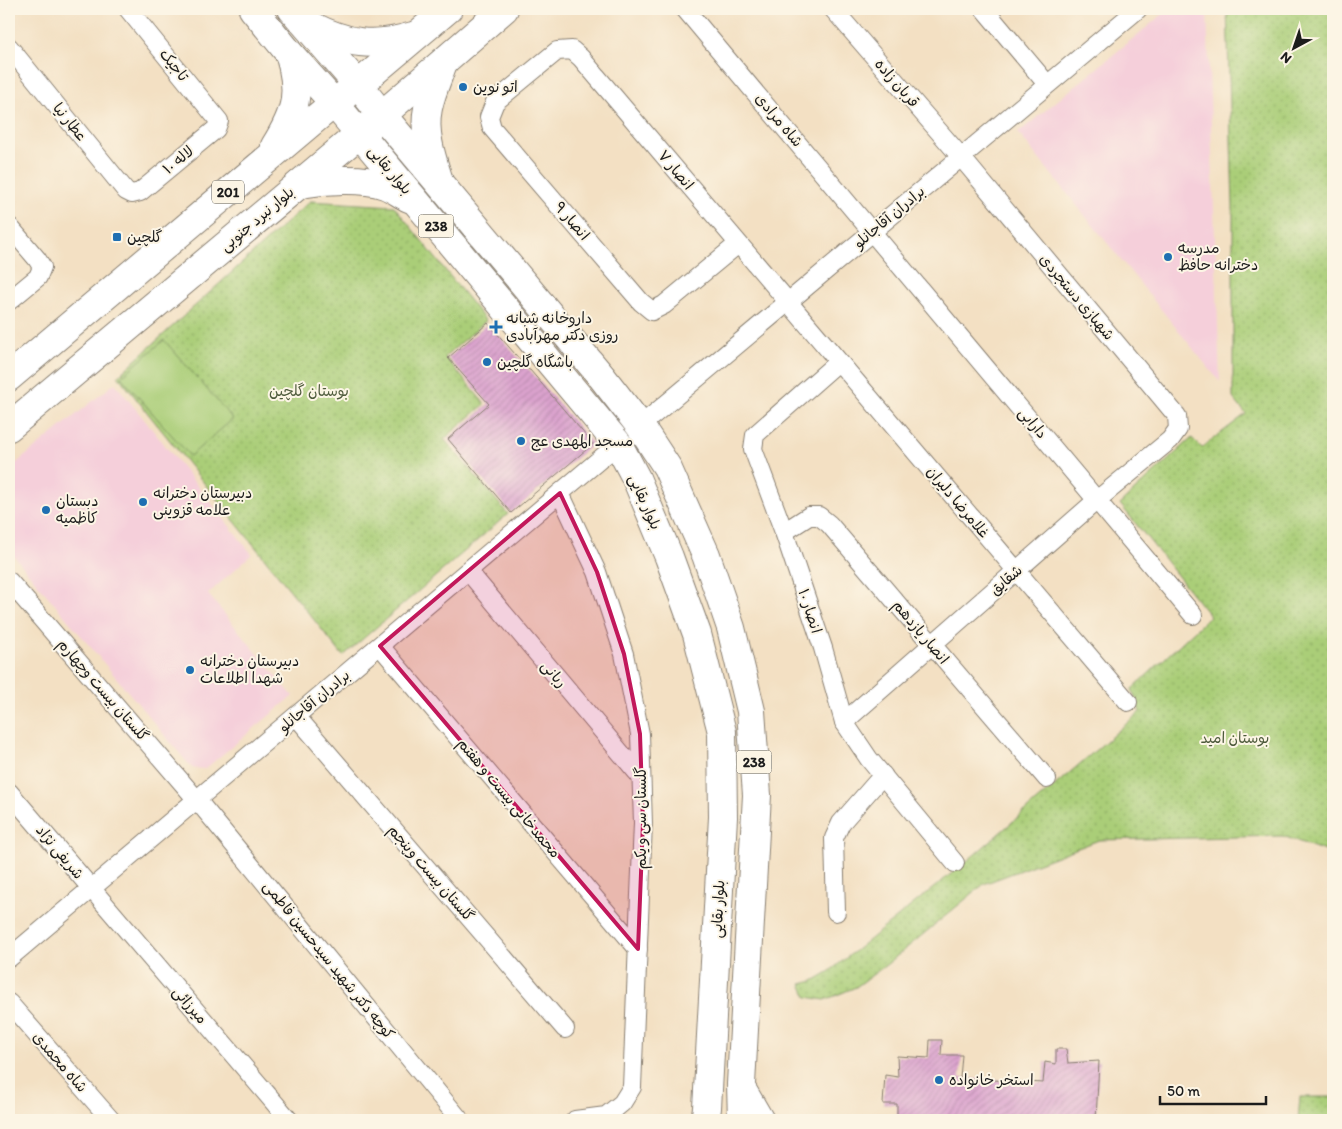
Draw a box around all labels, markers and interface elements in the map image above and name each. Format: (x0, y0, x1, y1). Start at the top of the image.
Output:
north arrow (1270, 22, 1320, 72)
street label: تاجیک (156, 45, 193, 85)
text: N (1277, 48, 1295, 67)
street label: قربان زاده (871, 55, 923, 111)
place label: اتو نوین (473, 78, 518, 96)
marker: اتو نوین (457, 81, 469, 93)
street label: شاه مرادی (751, 90, 807, 150)
street label: عطار نیا (49, 99, 91, 145)
street label: لاله ۱۰ (159, 142, 197, 178)
street label: بلوار بقایی (364, 142, 416, 199)
street label: انصار ۷ (654, 147, 698, 193)
road number: 201 (212, 180, 244, 203)
street label: برادران آقاجانلو (849, 182, 929, 253)
street label: بلوار نبرد جنوبی (216, 183, 298, 256)
street label: انصار ۹ (550, 198, 594, 244)
road number: 238 (418, 215, 454, 238)
place label: گلچین (127, 228, 163, 247)
marker: گلچین (111, 231, 123, 243)
place label: مدرسه دخترانه حافظ (1178, 239, 1258, 274)
street label: شهبازی دستجردی (1036, 250, 1118, 344)
marker: مدرسه دخترانه حافظ (1162, 251, 1174, 263)
place label: داروخانه شبانه روزی دکتر مهرآبادی (506, 309, 619, 344)
marker: داروخانه شبانه روزی دکتر مهرآبادی (490, 321, 502, 333)
place label: باشگاه گلچین (497, 353, 573, 372)
marker: باشگاه گلچین (481, 356, 493, 368)
park label: بوستان گلچین (269, 382, 349, 401)
street label: دارابی (1014, 404, 1051, 443)
place label: مسجد المهدی عج (531, 432, 633, 451)
marker: مسجد المهدی عج (515, 435, 527, 447)
street label: غلامرضا دلیران (923, 463, 993, 541)
street label: بلوار بقایی (624, 472, 665, 533)
place label: دبیرستان دخترانه علامه قزوینی (153, 484, 252, 520)
place label: دبستان کاظمیه (56, 492, 98, 527)
marker: دبیرستان دخترانه علامه قزوینی (137, 496, 149, 508)
marker: دبستان کاظمیه (40, 504, 52, 516)
street label: شقایق (986, 561, 1026, 599)
street label: انصار ۱۰ (794, 586, 826, 636)
street label: انصار یازدهم (887, 596, 953, 670)
street label: گلستان بیست وچهارم (52, 635, 152, 746)
place label: دبیرستان دخترانه شهدا اطلاعات (200, 652, 299, 687)
street label: ربانی (537, 657, 571, 692)
marker: دبیرستان دخترانه شهدا اطلاعات (184, 664, 196, 676)
street label: برادران آقاجانلو (274, 666, 354, 737)
park label: بوستان امید (1201, 729, 1269, 747)
street label: محمدخانی بیست و هفتم (451, 734, 564, 863)
road number: 238 (736, 750, 772, 774)
street label: گلستان سی و یکم (632, 767, 653, 869)
street label: شریفی نژاد (31, 821, 88, 883)
street label: گلستان بیست وپنجم (382, 821, 478, 927)
street label: کوچه دکتر شهید سیدحسین فاطمی (259, 877, 398, 1043)
street label: بلوار بقایی (707, 879, 730, 939)
street label: میرزائی (168, 983, 211, 1028)
street label: شاه محمدی (29, 1028, 91, 1096)
place label: استخر خانواده (949, 1071, 1034, 1089)
marker: استخر خانواده (933, 1074, 945, 1086)
scale bar (1160, 1074, 1266, 1106)
text: 50 m (1167, 1082, 1200, 1100)

